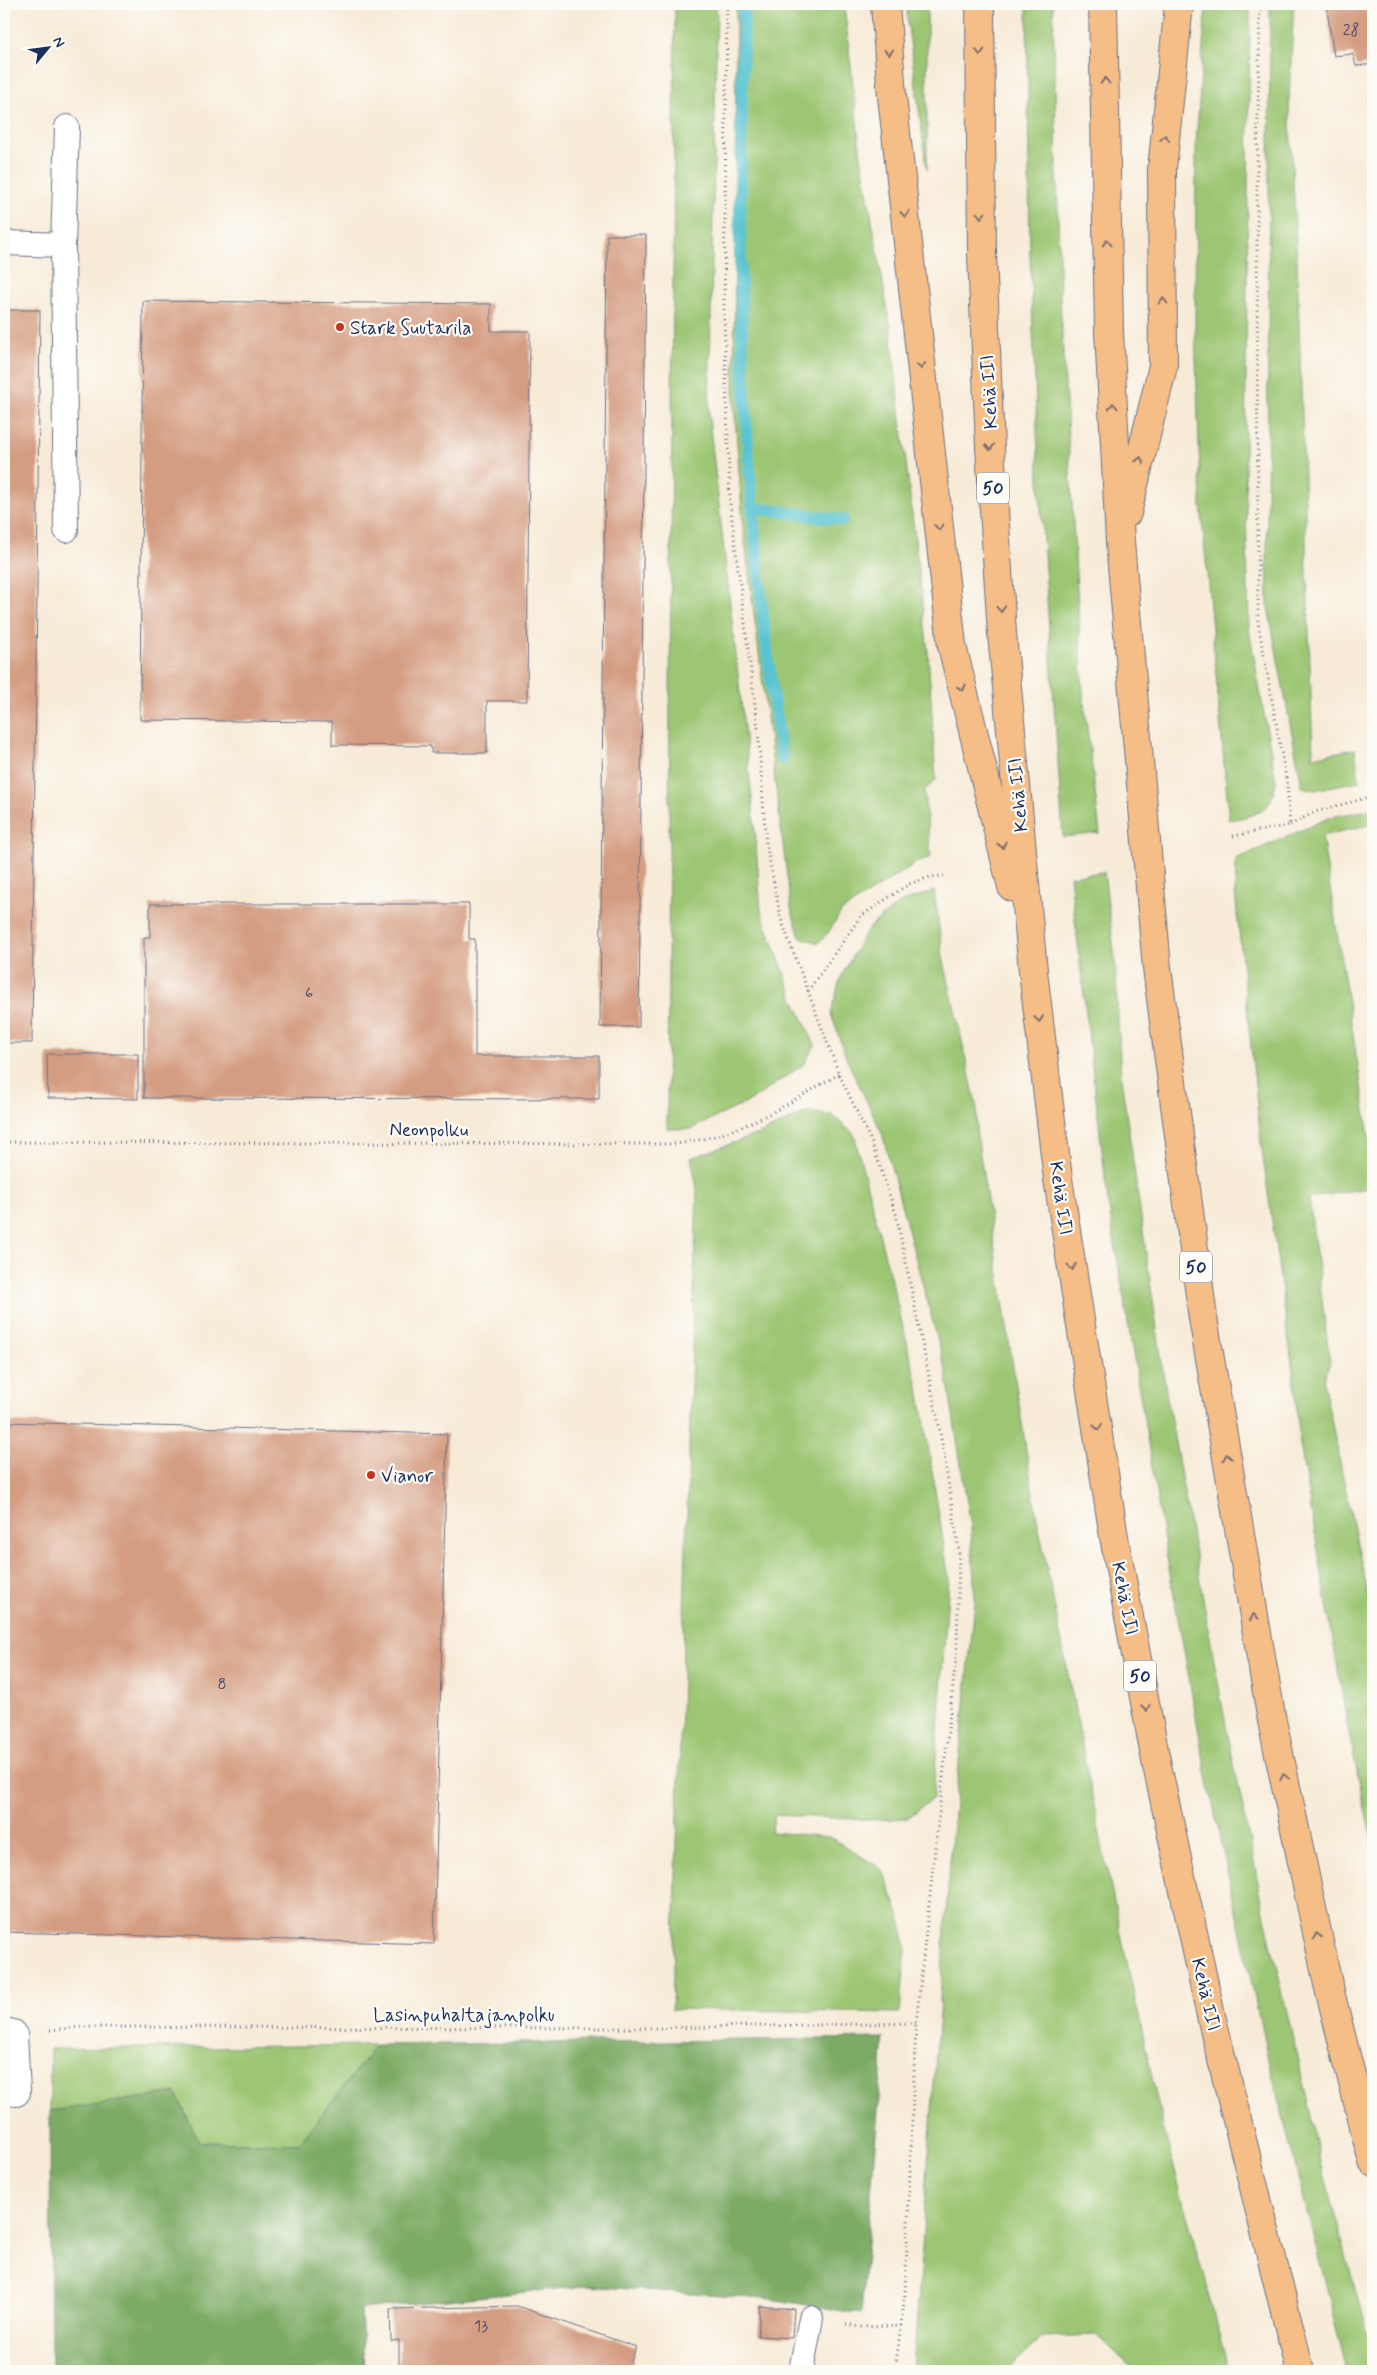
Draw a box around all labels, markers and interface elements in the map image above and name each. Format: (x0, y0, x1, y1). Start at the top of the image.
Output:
house number: 28 (1343, 20, 1359, 41)
north arrow (22, 22, 72, 72)
text: N (48, 34, 69, 51)
one-way arrow (883, 49, 894, 57)
one-way arrow (975, 49, 985, 57)
one-way arrow (1100, 76, 1110, 84)
one-way arrow (1159, 134, 1170, 142)
one-way arrow (899, 210, 910, 218)
one-way arrow (976, 212, 986, 219)
one-way arrow (1102, 239, 1112, 246)
one-way arrow (1158, 296, 1168, 304)
place label: Stark Suutarila (350, 316, 471, 341)
marker: Stark Suutarila (334, 321, 346, 333)
street label: Kehä III (975, 354, 1004, 430)
one-way arrow (915, 362, 926, 370)
one-way arrow (1107, 401, 1118, 409)
one-way arrow (985, 444, 996, 452)
one-way arrow (1134, 456, 1145, 465)
road number: 50 (977, 472, 1009, 503)
one-way arrow (933, 524, 944, 532)
one-way arrow (995, 606, 1006, 614)
one-way arrow (956, 683, 967, 692)
street label: Kehä III (1003, 757, 1034, 833)
one-way arrow (996, 841, 1007, 850)
house number: 6 (305, 983, 313, 1004)
one-way arrow (1033, 1015, 1044, 1023)
street label: Neonpolku (390, 1118, 468, 1143)
street label: Kehä III (1043, 1160, 1078, 1237)
road number: 50 (1180, 1252, 1212, 1282)
one-way arrow (1067, 1262, 1077, 1271)
one-way arrow (1092, 1423, 1102, 1432)
one-way arrow (1222, 1453, 1232, 1461)
place label: Vianor (381, 1464, 433, 1489)
marker: Vianor (365, 1469, 377, 1481)
street label: Kehä III (1105, 1559, 1144, 1637)
one-way arrow (1250, 1613, 1260, 1622)
road number: 50 (1124, 1660, 1156, 1692)
house number: 8 (217, 1674, 227, 1695)
one-way arrow (1141, 1704, 1151, 1712)
one-way arrow (1279, 1773, 1289, 1781)
one-way arrow (1313, 1931, 1323, 1940)
street label: Kehä III (1185, 1955, 1226, 2033)
street label: Lasinpuhaltajanpolku (373, 2003, 555, 2029)
house number: 13 (474, 2316, 488, 2337)

